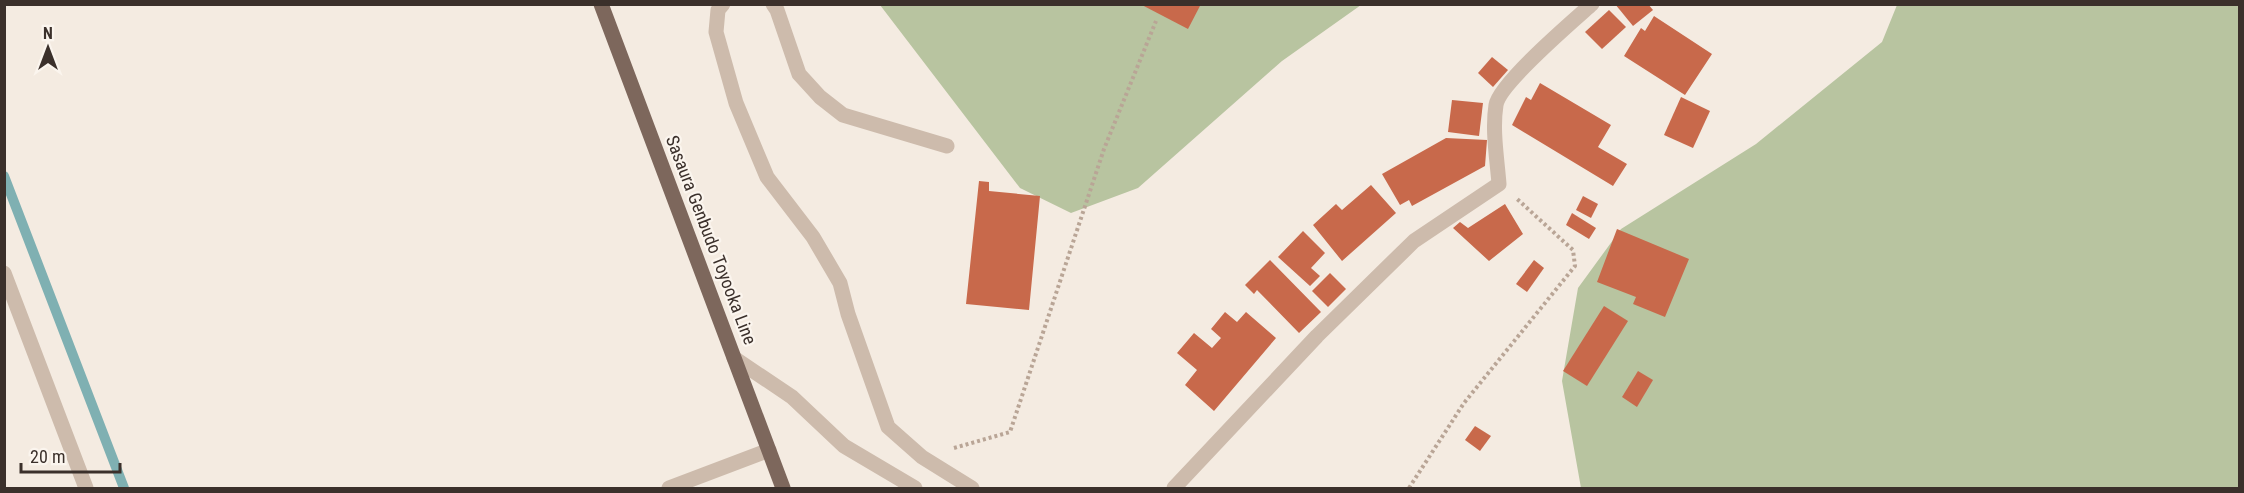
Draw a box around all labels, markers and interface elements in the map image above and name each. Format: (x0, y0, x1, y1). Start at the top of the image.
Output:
north arrow (18, 18, 78, 78)
text: N (43, 24, 53, 43)
street label: Sasaura Genbudo Toyooka Line (662, 132, 761, 347)
scale bar (21, 436, 120, 474)
text: 20 m (30, 446, 65, 467)

